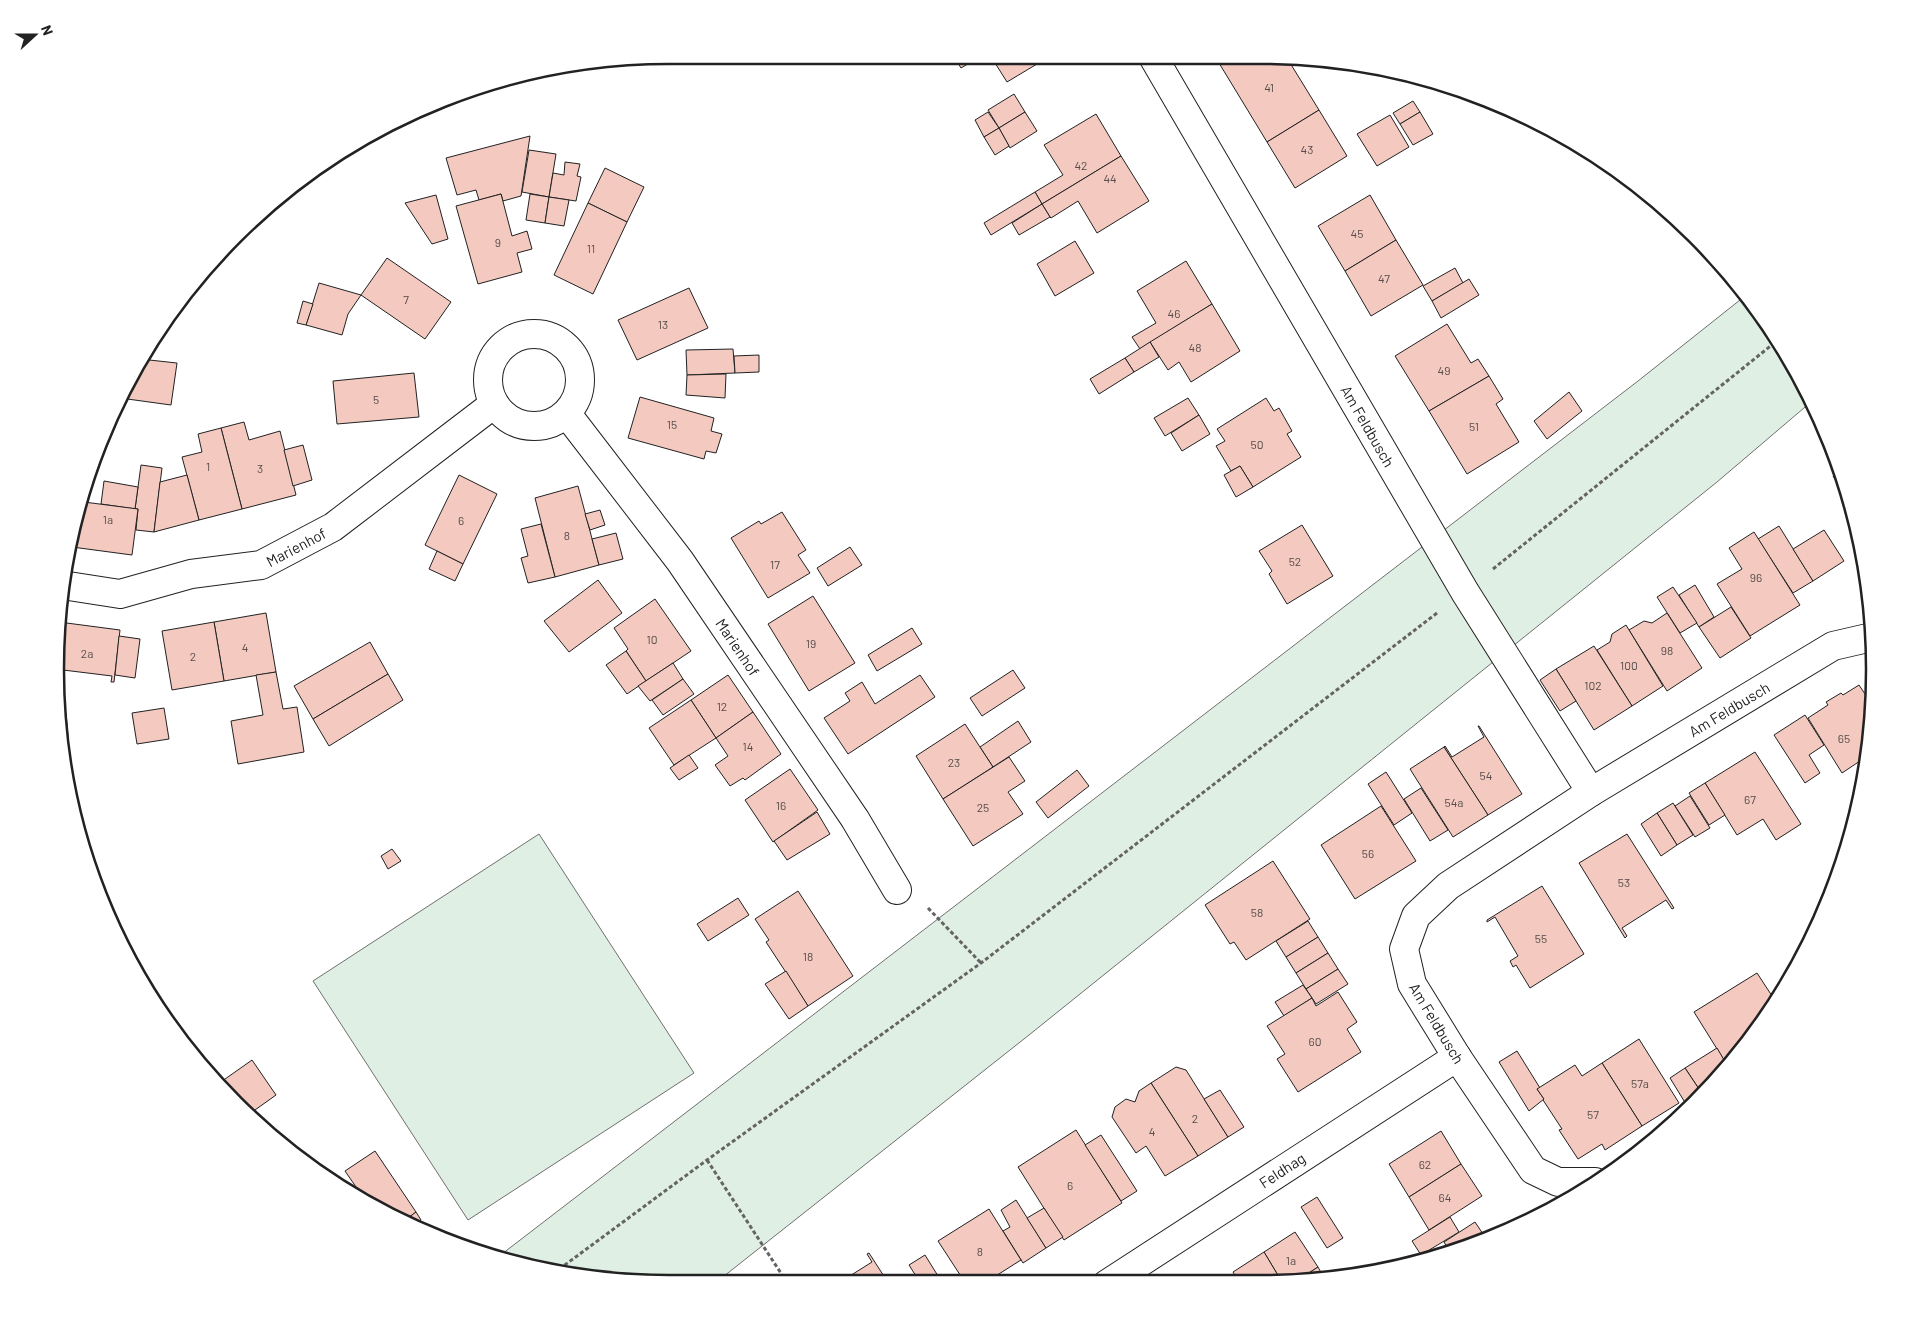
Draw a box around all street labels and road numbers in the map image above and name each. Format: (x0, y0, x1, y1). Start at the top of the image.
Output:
street label: Am Feldbusch (1337, 382, 1399, 470)
street label: Marienhof (263, 524, 329, 570)
street label: Marienhof (712, 615, 764, 679)
street label: Am Feldbusch (1685, 678, 1773, 740)
street label: Am Feldbusch (1406, 979, 1468, 1067)
street label: Feldhag (1256, 1148, 1308, 1192)

